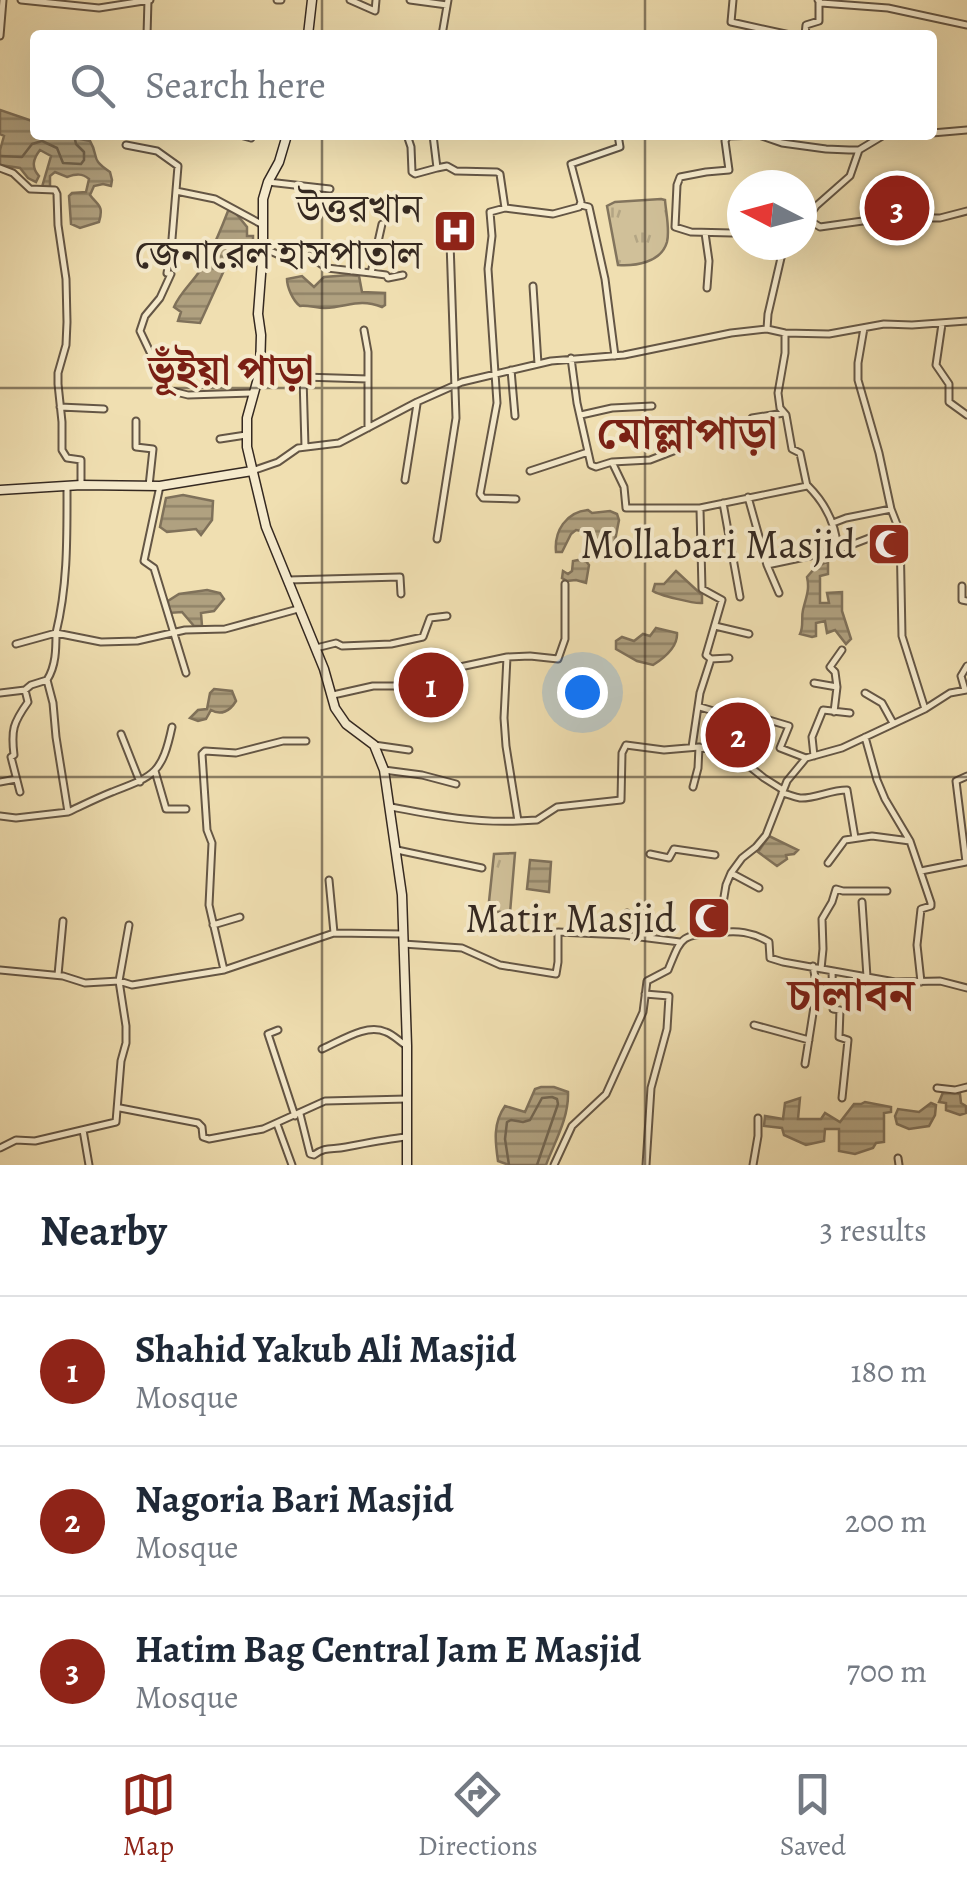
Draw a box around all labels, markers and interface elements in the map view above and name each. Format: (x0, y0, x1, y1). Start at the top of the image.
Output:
search box (30, 30, 937, 140)
icon: search (65, 58, 120, 113)
text: Search here (145, 59, 326, 111)
north arrow (727, 170, 817, 260)
pin: 3 (864, 170, 930, 246)
place label: উত্তরখান জেনারেল হাসপাতাল (134, 181, 424, 282)
hospital icon: উত্তরখান জেনারেল হাসপাতাল (432, 208, 478, 254)
district label: ভূঁইয়া পাড়া (146, 341, 314, 398)
district label: মোল্লাপাড়া (597, 402, 777, 464)
place label: Mollabari Masjid (580, 517, 857, 572)
mosque icon: Mollabari Masjid (866, 521, 912, 567)
pin: 1 (398, 648, 464, 722)
your location (557, 667, 608, 718)
pin: 2 (706, 698, 770, 772)
place label: Matir Masjid (465, 891, 677, 946)
mosque icon: Matir Masjid (686, 895, 732, 941)
district label: চালাবন (785, 964, 917, 1026)
text: Nearby (40, 1202, 167, 1259)
text: 3 results (820, 1208, 927, 1252)
text: Shahid Yakub Ali Masjid (135, 1323, 517, 1375)
text: 1 (67, 1349, 78, 1393)
text: 180 m (851, 1349, 927, 1393)
text: Mosque (135, 1375, 238, 1419)
text: Nagoria Bari Masjid (135, 1473, 454, 1525)
text: 2 (65, 1499, 80, 1543)
text: 200 m (845, 1499, 927, 1543)
text: Mosque (135, 1525, 238, 1569)
text: Hatim Bag Central Jam E Masjid (135, 1623, 641, 1675)
text: 3 (66, 1649, 79, 1693)
text: 700 m (846, 1649, 927, 1693)
text: Mosque (135, 1675, 238, 1719)
tab: Map (121, 1767, 176, 1865)
tab: Directions (418, 1767, 538, 1865)
tab: Saved (780, 1767, 846, 1865)

